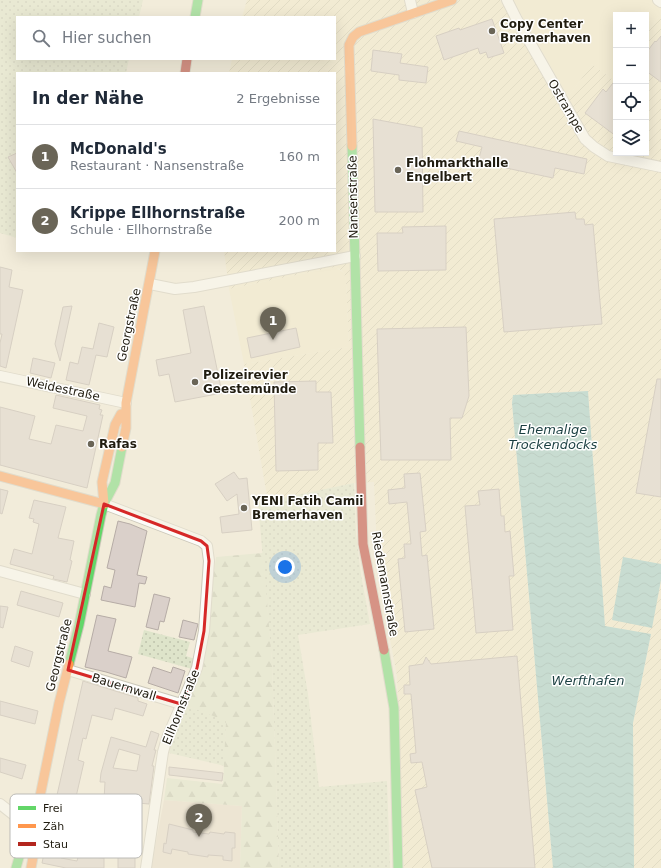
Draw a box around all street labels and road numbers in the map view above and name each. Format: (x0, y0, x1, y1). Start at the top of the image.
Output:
street label: Ostrampe (545, 77, 587, 135)
street label: Nansenstraße (345, 155, 361, 239)
street label: Georgstraße (114, 287, 144, 363)
street label: Weidestraße (25, 374, 101, 404)
street label: Riedemannstraße (369, 530, 401, 638)
street label: Georgstraße (43, 617, 75, 693)
street label: Ellhornstraße (160, 667, 202, 747)
street label: Bauernwall (90, 671, 158, 703)

